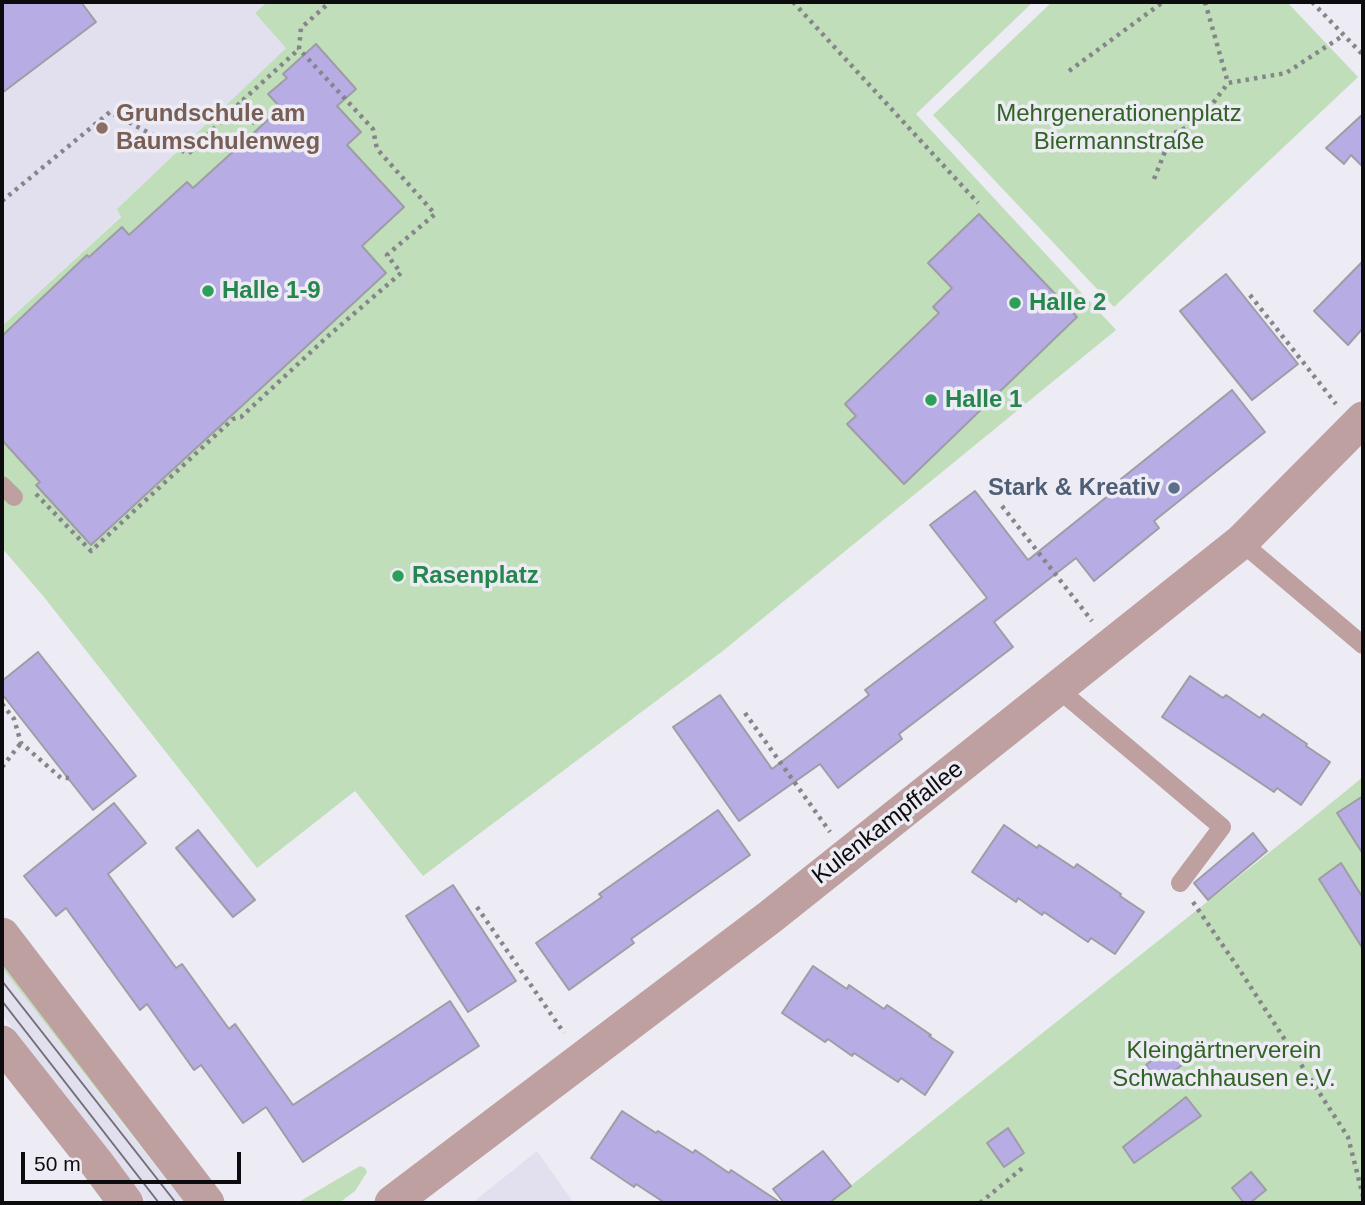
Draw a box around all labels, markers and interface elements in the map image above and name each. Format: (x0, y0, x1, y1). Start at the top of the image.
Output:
place label: Grundschule am Baumschulenweg (116, 100, 320, 156)
park label: Mehrgenerationenplatz Biermannstraße (996, 100, 1242, 156)
marker: Grundschule am Baumschulenweg (94, 120, 110, 136)
place label: Halle 1-9 (222, 277, 321, 305)
marker: Halle 1-9 (200, 283, 216, 299)
place label: Halle 2 (1029, 289, 1106, 317)
marker: Halle 2 (1007, 295, 1023, 311)
place label: Halle 1 (945, 386, 1022, 414)
marker: Halle 1 (923, 392, 939, 408)
place label: Stark & Kreativ (988, 474, 1160, 502)
marker: Stark & Kreativ (1166, 480, 1182, 496)
place label: Rasenplatz (412, 562, 539, 590)
marker: Rasenplatz (390, 568, 406, 584)
street label: Kulenkampffallee (807, 755, 969, 891)
park label: Kleingärtnerverein Schwachhausen e.V. (1112, 1037, 1336, 1093)
scale bar (24, 1138, 245, 1182)
text: 50 m (34, 1152, 81, 1175)

